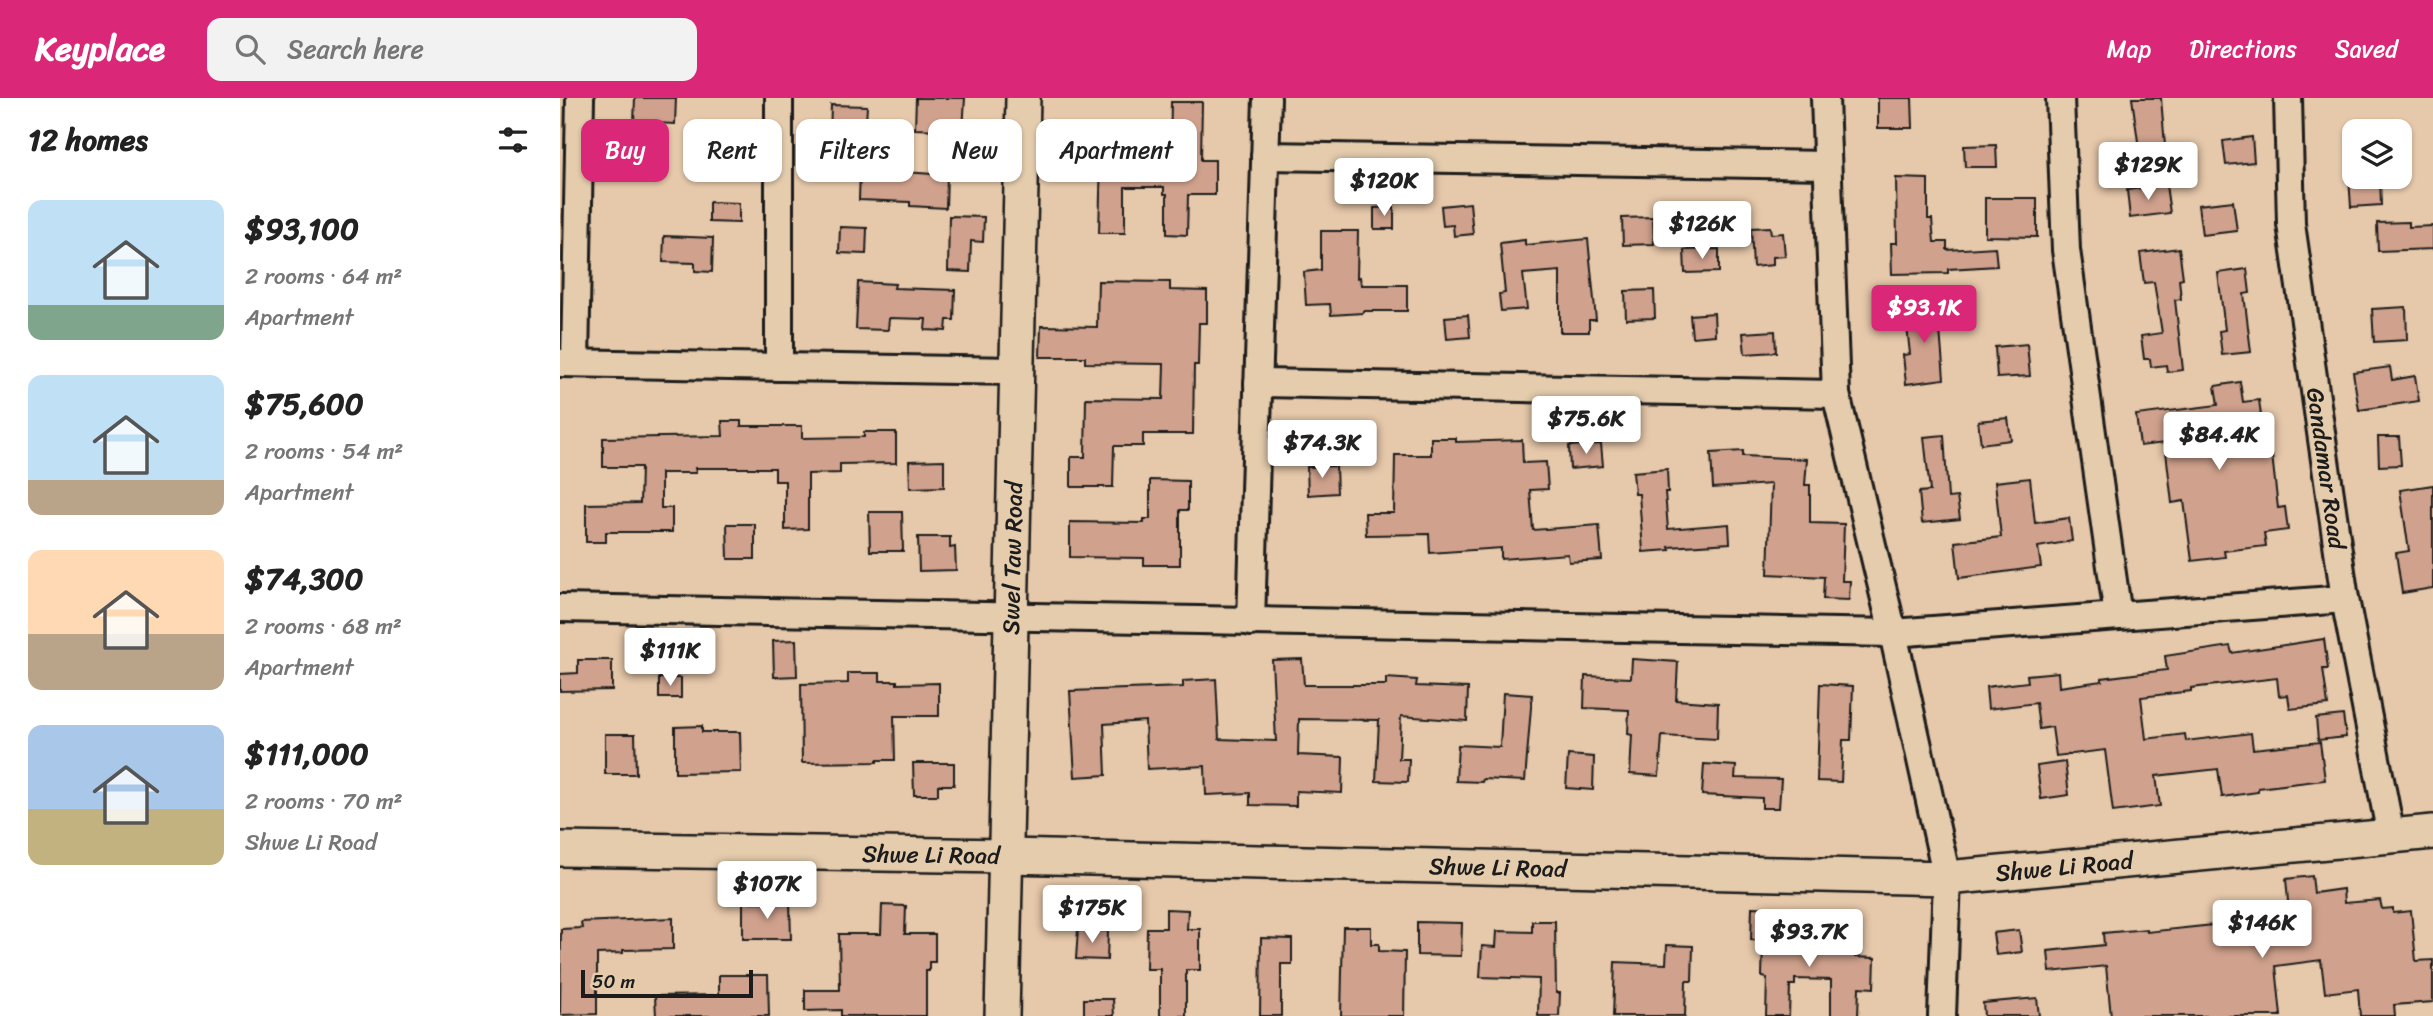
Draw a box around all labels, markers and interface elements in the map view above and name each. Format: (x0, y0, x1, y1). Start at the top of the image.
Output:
search box (207, 18, 697, 81)
text: Keyplace (35, 20, 165, 78)
text: Search here (287, 26, 424, 72)
text: Map (2107, 28, 2151, 70)
text: Directions (2189, 28, 2297, 70)
text: Saved (2335, 28, 2398, 70)
icon: search (231, 30, 269, 68)
text: 12 homes (28, 113, 148, 167)
chip: Buy (581, 119, 669, 182)
chip: Rent (683, 119, 782, 182)
chip: Filters (796, 119, 914, 182)
chip: New (928, 119, 1022, 182)
chip: Apartment (1036, 119, 1197, 182)
map controls (2342, 119, 2412, 189)
button: layers (2342, 119, 2412, 189)
icon: filters (494, 121, 532, 159)
pin: $129K (2099, 142, 2197, 202)
text: $129K (2115, 144, 2181, 185)
pin: $120K (1335, 158, 1433, 218)
text: $120K (1350, 160, 1418, 201)
text: $93,100 (245, 202, 359, 256)
pin: $126K (1653, 202, 1751, 261)
text: $126K (1669, 203, 1735, 244)
icon: home (84, 228, 168, 312)
text: 2 rooms · 64 m² (245, 256, 402, 297)
pin: $93.1K (1867, 286, 1981, 345)
text: $93.1K (1887, 287, 1961, 328)
text: Apartment (245, 297, 354, 338)
text: $75,600 (245, 377, 364, 431)
street label: Gandamar Road (2294, 385, 2359, 553)
pin: $75.6K (1529, 396, 1643, 456)
text: $75.6K (1548, 398, 1624, 439)
icon: home (84, 403, 168, 487)
pin: $84.4K (2162, 412, 2276, 472)
text: $84.4K (2179, 414, 2259, 455)
pin: $74.3K (1265, 420, 1379, 480)
text: $74.3K (1284, 422, 1360, 463)
text: 2 rooms · 54 m² (245, 431, 403, 472)
text: Apartment (245, 472, 354, 513)
street label: Swel Taw Road (990, 479, 1035, 635)
text: $74,300 (245, 552, 364, 606)
icon: home (84, 578, 168, 662)
text: 2 rooms · 68 m² (245, 606, 402, 647)
pin: $111K (621, 628, 719, 688)
text: $111K (640, 630, 700, 671)
text: Apartment (245, 647, 354, 688)
text: $111,000 (245, 727, 369, 781)
icon: home (84, 753, 168, 837)
text: 2 rooms · 70 m² (245, 781, 403, 822)
text: Shwe Li Road (245, 822, 377, 863)
street label: Shwe Li Road (862, 833, 1002, 877)
street label: Shwe Li Road (1994, 839, 2137, 894)
street label: Shwe Li Road (1428, 845, 1569, 890)
pin: $107K (718, 862, 816, 921)
text: $107K (734, 863, 801, 904)
pin: $175K (1043, 886, 1141, 945)
text: $175K (1059, 887, 1125, 928)
pin: $146K (2213, 900, 2311, 960)
text: $146K (2229, 902, 2295, 943)
pin: $93.7K (1752, 910, 1866, 969)
text: $93.7K (1771, 911, 1847, 952)
text: 50 m (592, 965, 635, 998)
scale bar (581, 967, 752, 999)

